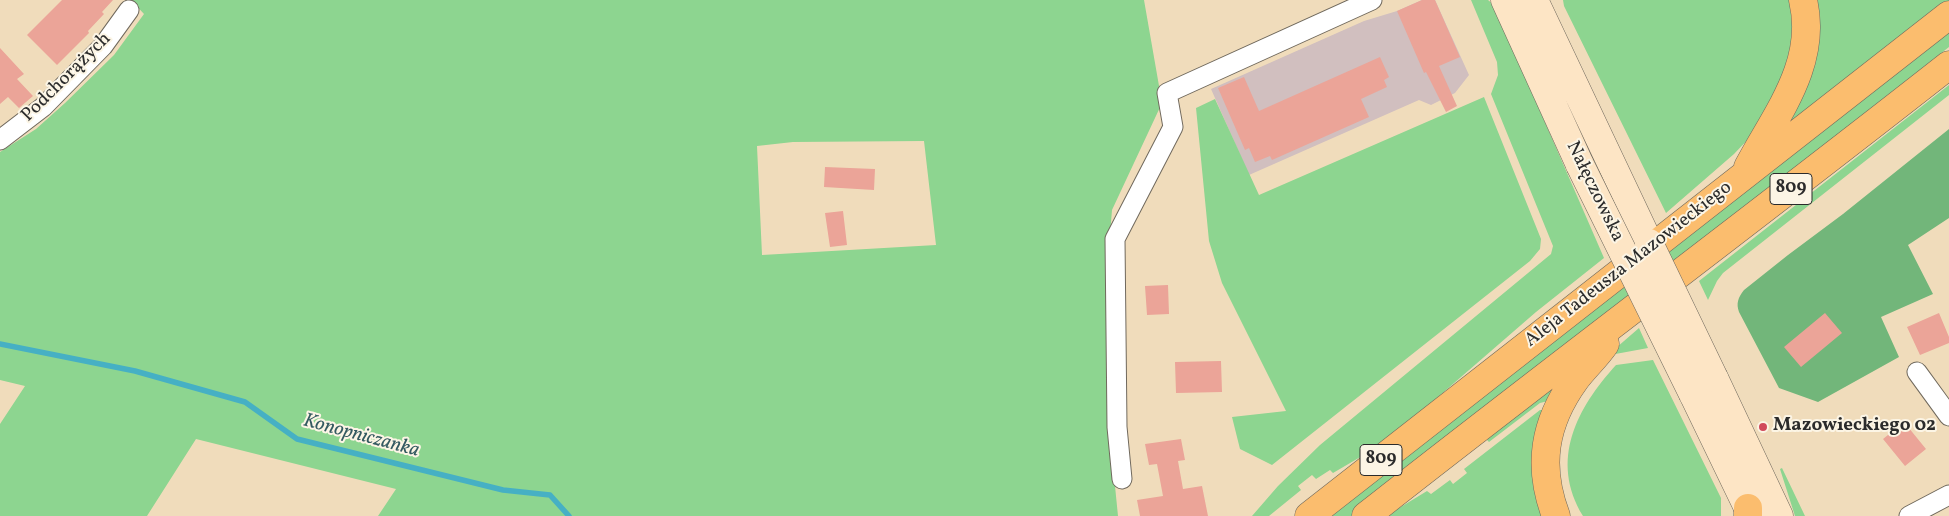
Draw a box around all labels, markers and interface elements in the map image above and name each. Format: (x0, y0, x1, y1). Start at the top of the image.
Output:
street label: Podchorążych (17, 28, 117, 128)
street label: Nałęczowska (1560, 138, 1628, 246)
road number: 809 (1770, 173, 1812, 204)
street label: Aleja Tadeusza Mazowieckiego (1521, 177, 1737, 353)
water label: Konopniczanka (300, 410, 422, 464)
place label: Mazowieckiego 02 (1773, 416, 1936, 438)
marker: Mazowieckiego 02 (1757, 421, 1769, 433)
road number: 809 (1360, 444, 1402, 476)

